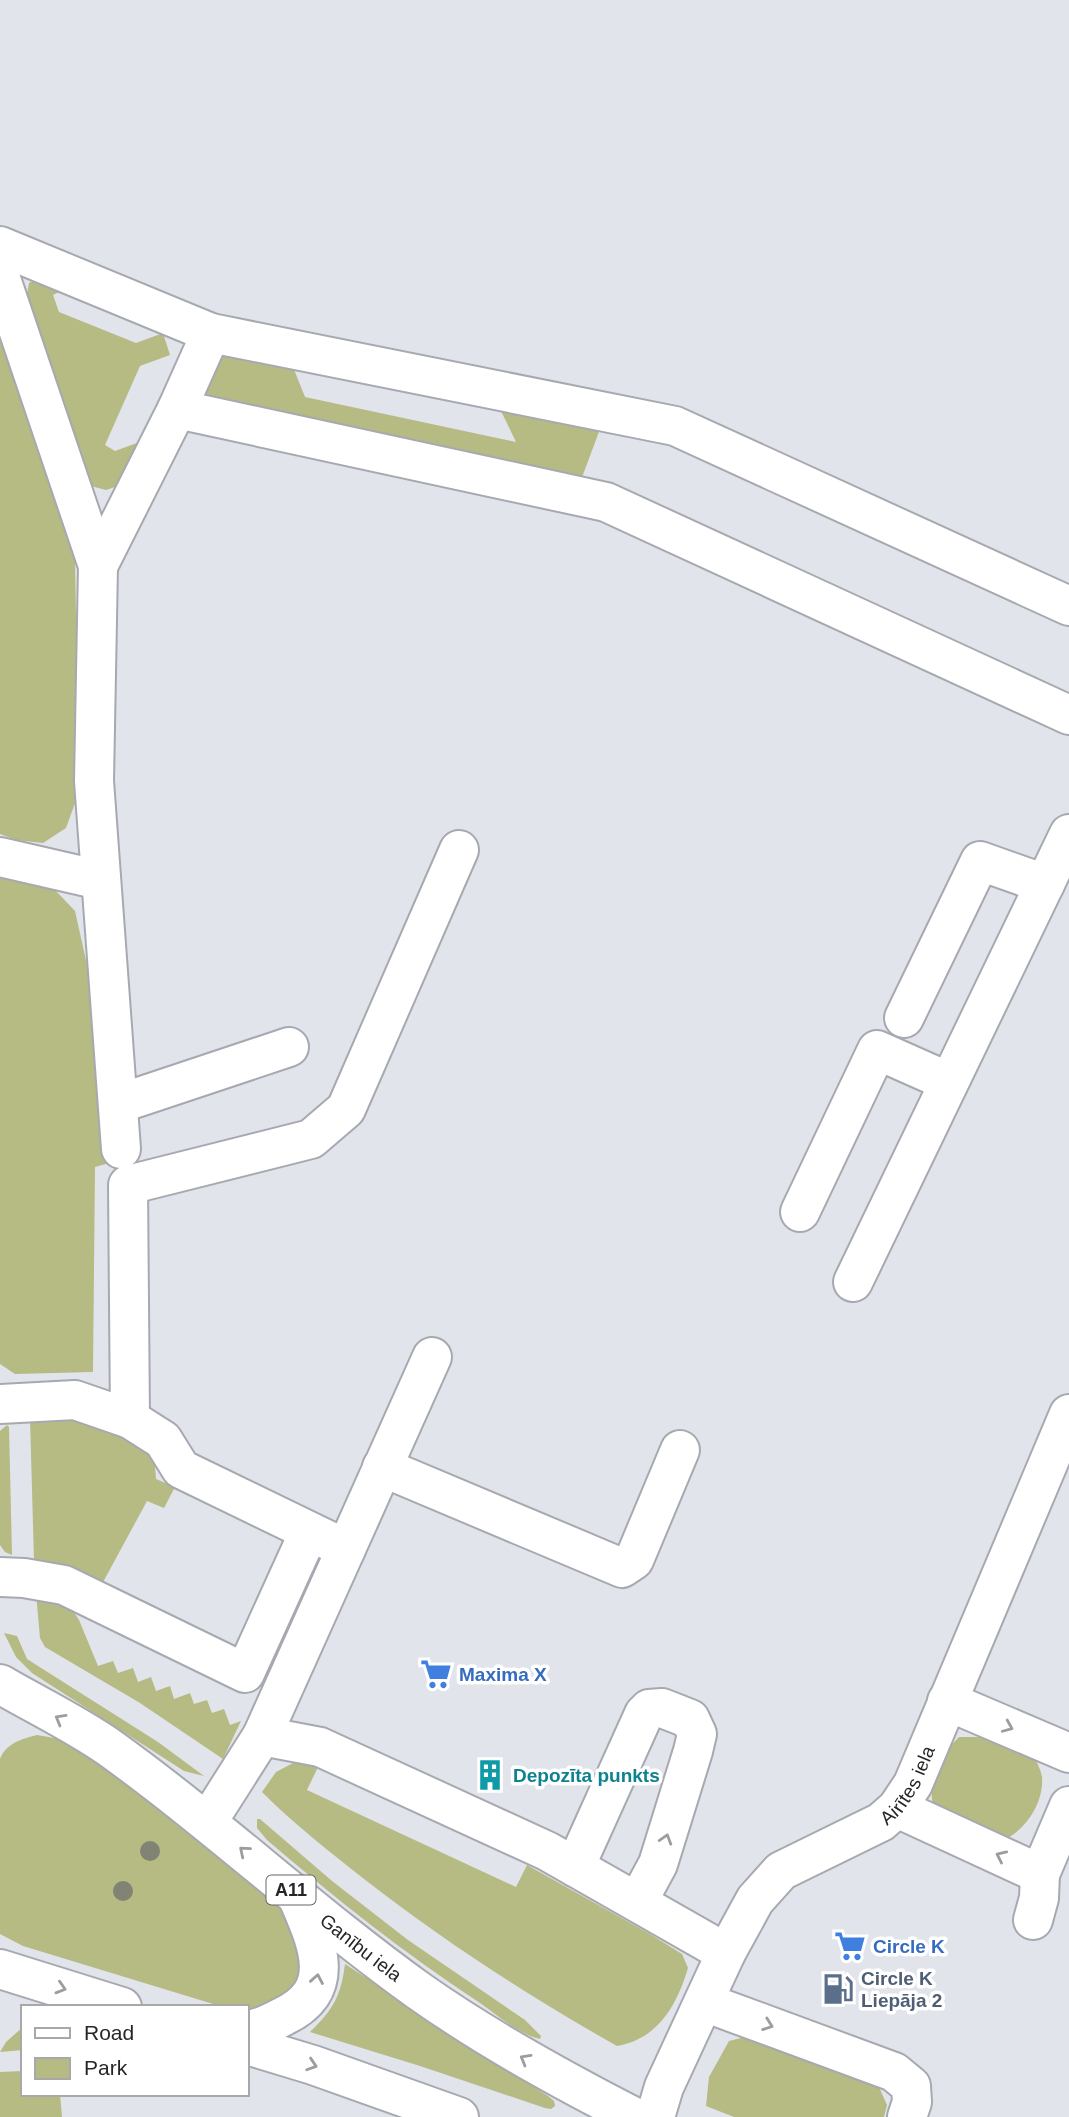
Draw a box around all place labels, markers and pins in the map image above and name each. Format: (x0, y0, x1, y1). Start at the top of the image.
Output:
supermarket icon: Maxima X (419, 1657, 453, 1691)
place label: Maxima X (459, 1664, 547, 1685)
building icon: Depozīta punkts (473, 1758, 507, 1792)
place label: Depozīta punkts (513, 1765, 660, 1786)
supermarket icon: Circle K (833, 1929, 867, 1963)
place label: Circle K (873, 1936, 945, 1957)
place label: Circle K Liepāja 2 (861, 1968, 942, 2011)
fuel station icon: Circle K Liepāja 2 (821, 1972, 855, 2006)

